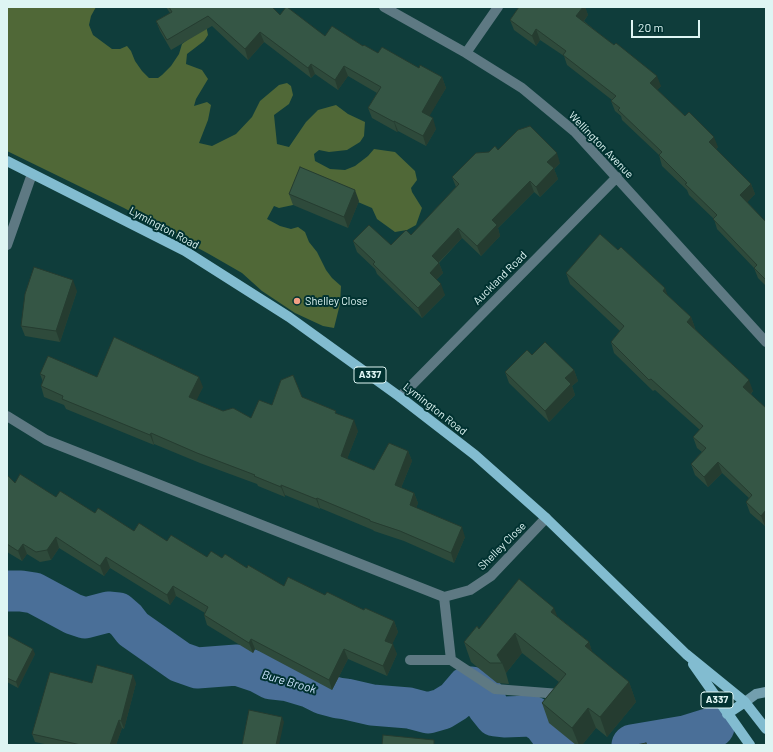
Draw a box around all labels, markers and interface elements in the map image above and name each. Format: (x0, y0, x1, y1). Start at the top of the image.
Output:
scale bar (633, 12, 702, 38)
text: 20 m (638, 20, 664, 34)
street label: Wellington Avenue (566, 109, 636, 181)
street label: Lymington Road (127, 204, 201, 252)
street label: Auckland Road (470, 248, 530, 308)
place label: Shelley Close (305, 294, 368, 308)
marker: Shelley Close (292, 296, 302, 306)
road number: A337 (354, 367, 386, 383)
street label: Lymington Road (401, 380, 469, 438)
street label: Shelley Close (475, 519, 529, 573)
water label: Bure Brook (260, 667, 318, 697)
road number: A337 (701, 692, 733, 708)

